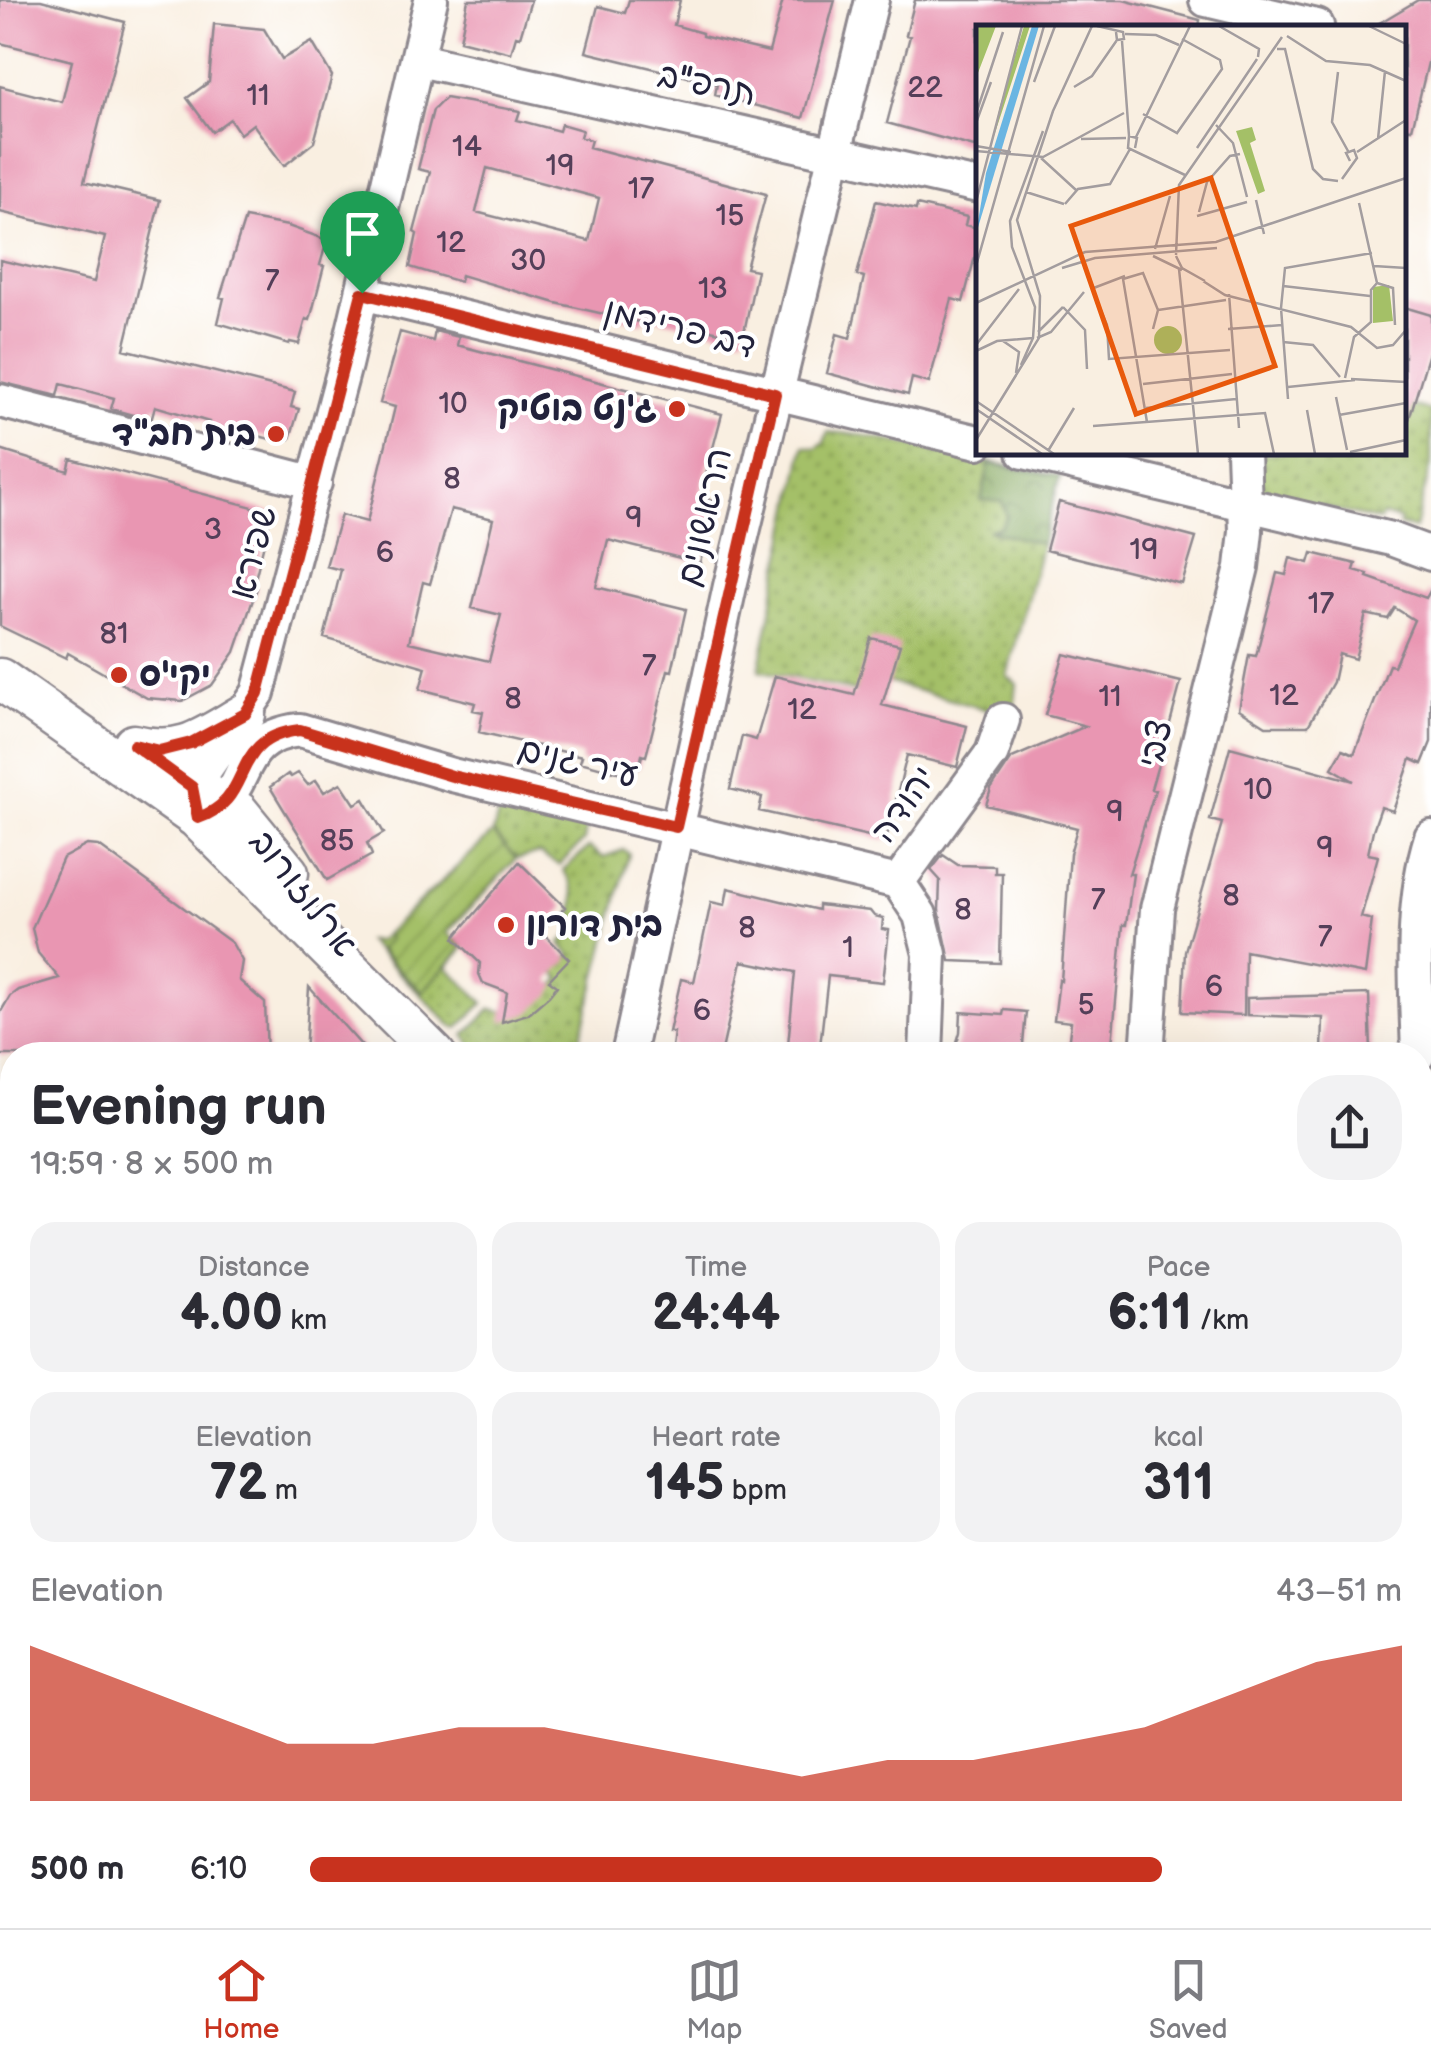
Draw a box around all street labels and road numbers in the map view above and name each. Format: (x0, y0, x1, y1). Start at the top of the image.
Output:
street label: תרפ"ב (654, 54, 760, 116)
street label: דב פרידמן (600, 289, 760, 369)
street label: הראשונים (668, 443, 742, 591)
street label: שפירא (221, 502, 287, 604)
street label: צבי (1129, 716, 1183, 772)
street label: עיר גנים (514, 728, 642, 798)
street label: יהודה (862, 758, 946, 852)
street label: ארלוזורוב (240, 822, 366, 966)

